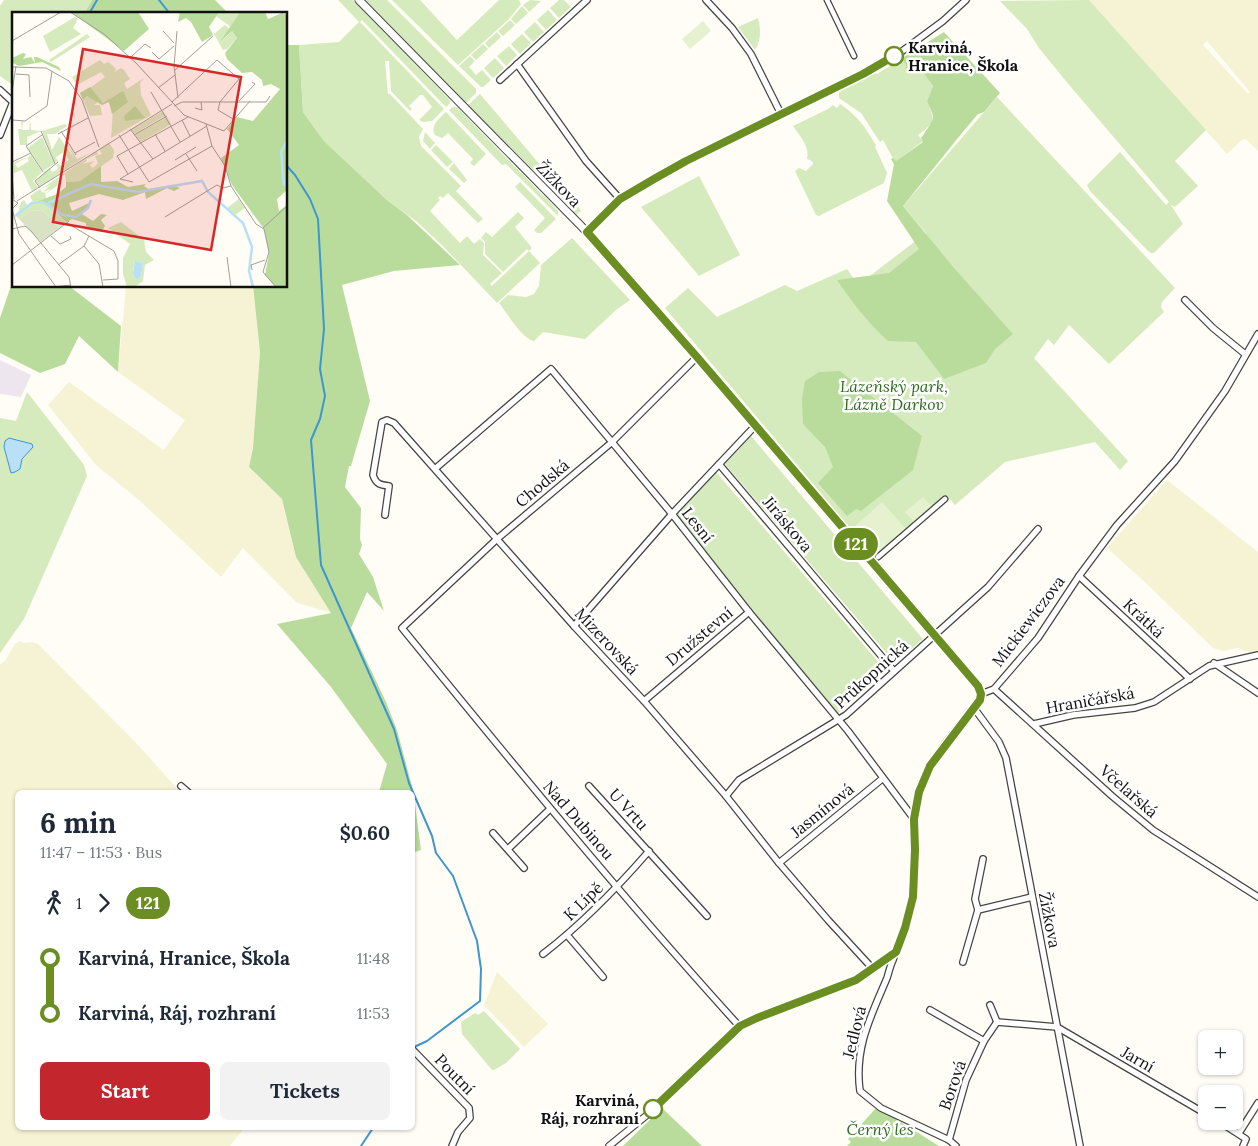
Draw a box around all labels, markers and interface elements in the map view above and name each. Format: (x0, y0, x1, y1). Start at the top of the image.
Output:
inset map (12, 12, 288, 288)
place label: Karviná, Hranice, Škola (908, 37, 1019, 75)
marker: Karviná, Hranice, Škola (884, 46, 904, 66)
street label: Žižkova (532, 157, 586, 211)
park label: Lázeňský park, Lázně Darkov (840, 376, 948, 414)
street label: Chodská (511, 455, 573, 511)
street label: Jiráskova (758, 491, 817, 556)
street label: Lesní (678, 503, 718, 547)
line badge: 121 (827, 528, 885, 560)
text: 121 (844, 532, 868, 555)
street label: Mickiewiczova (987, 572, 1069, 670)
street label: Krátká (1119, 594, 1169, 642)
street label: Družstevní (662, 602, 736, 670)
street label: Mizerovská (571, 603, 643, 679)
street label: Průkopnická (830, 635, 912, 713)
street label: Hraničářská (1044, 682, 1136, 718)
street label: Včelařská (1095, 760, 1162, 822)
street label: Nad Dubinou (539, 776, 619, 864)
street label: Jasmínová (786, 779, 858, 842)
street label: U Vrtu (605, 784, 653, 834)
text: 6 min (40, 805, 116, 841)
text: $0.60 (340, 821, 390, 845)
text: 11:47 – 11:53 · Bus (40, 842, 162, 862)
street label: K Lípě (559, 877, 607, 925)
icon: walk (40, 889, 68, 917)
icon: forward (90, 889, 118, 917)
street label: Žižkova (1035, 890, 1065, 950)
text: 121 (136, 891, 160, 914)
text: 1 (76, 893, 82, 913)
text: Karviná, Hranice, Škola (78, 946, 290, 970)
text: 11:48 (357, 948, 390, 968)
text: Karviná, Ráj, rozhraní (78, 1001, 276, 1025)
text: 11:53 (357, 1003, 390, 1023)
street label: Jedlová (838, 1004, 870, 1061)
map controls (1198, 1030, 1243, 1130)
button: + (1198, 1030, 1243, 1075)
street label: Jarní (1117, 1041, 1158, 1076)
street label: Poutní (431, 1049, 479, 1099)
street label: Borová (934, 1057, 970, 1113)
button: Start (40, 1062, 210, 1120)
button: Tickets (220, 1062, 390, 1120)
button: − (1198, 1085, 1243, 1130)
place label: Karviná, Ráj, rozhraní (540, 1090, 639, 1128)
marker: Karviná, Ráj, rozhraní (643, 1099, 663, 1119)
park label: Černý les (846, 1119, 914, 1139)

